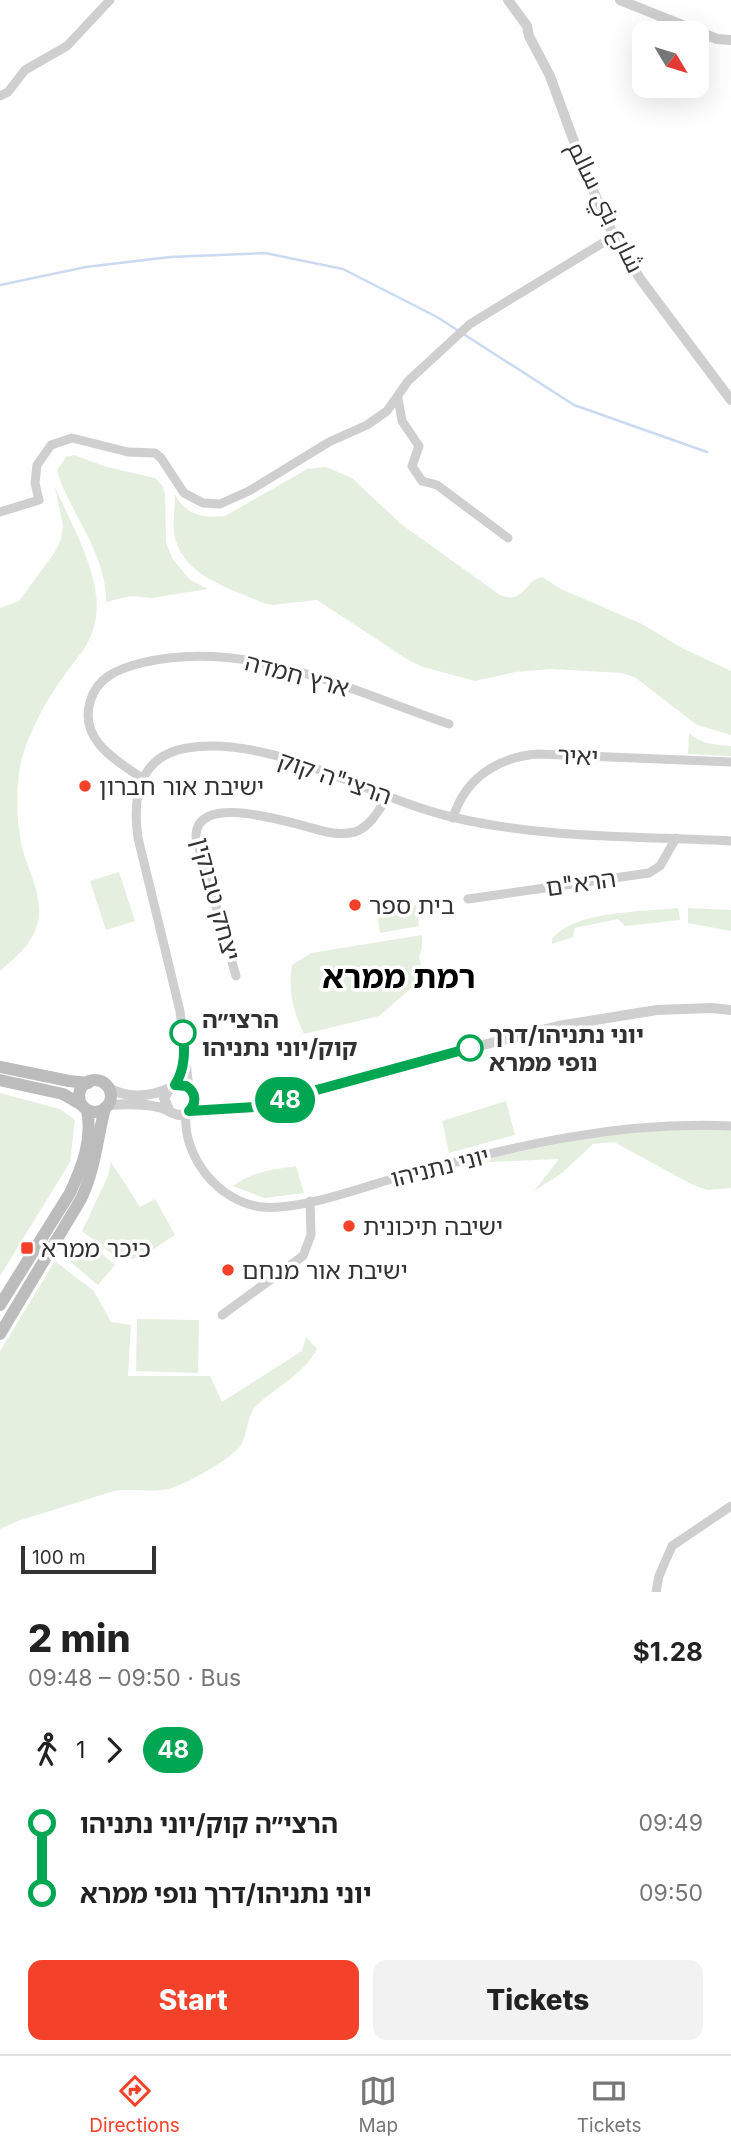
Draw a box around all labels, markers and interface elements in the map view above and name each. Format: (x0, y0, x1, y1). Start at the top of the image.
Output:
north arrow (632, 21, 709, 98)
map controls (632, 21, 709, 98)
street label: شارع بني سالم (557, 137, 650, 280)
street label: ארץ חמדה (242, 647, 352, 703)
street label: יאיר (557, 741, 599, 771)
street label: הרצי"ה קוק (275, 745, 395, 811)
place label: ישיבת אור חברון (99, 772, 264, 801)
marker: ישיבת אור חברון (77, 778, 93, 794)
street label: יצחק טבנקין (186, 834, 246, 964)
street label: הרא"ם (544, 864, 618, 902)
place label: בית ספר (369, 891, 455, 920)
marker: בית ספר (347, 897, 363, 913)
district label: רמת ממרא (322, 957, 476, 996)
place label: הרצי״ה קוק/יוני נתניהו (202, 1005, 358, 1062)
marker: הרצי״ה קוק/יוני נתניהו (170, 1020, 196, 1046)
place label: יוני נתניהו/דרך נופי ממרא (489, 1020, 644, 1077)
marker: יוני נתניהו/דרך נופי ממרא (457, 1035, 483, 1061)
line badge: 48 (254, 1077, 316, 1123)
text: 48 (269, 1085, 301, 1114)
street label: יוני נתניהו (388, 1141, 492, 1193)
place label: ישיבה תיכונית (363, 1212, 503, 1241)
marker: ישיבה תיכונית (341, 1218, 357, 1234)
place label: כיכר ממרא (41, 1234, 151, 1263)
marker: כיכר ממרא (19, 1240, 35, 1256)
place label: ישיבת אור מנחם (242, 1256, 408, 1285)
marker: ישיבת אור מנחם (220, 1262, 236, 1278)
scale bar (21, 1543, 156, 1575)
text: 100 m (32, 1546, 86, 1569)
text: 2 min (28, 1615, 131, 1661)
text: $1.28 (633, 1636, 703, 1667)
text: 09:48 – 09:50 · Bus (28, 1664, 241, 1692)
icon: walk (28, 1731, 66, 1769)
icon: forward (95, 1731, 133, 1769)
text: 48 (157, 1735, 189, 1764)
text: 1 (76, 1736, 85, 1764)
text: הרצי״ה קוק/יוני נתניהו (80, 1808, 338, 1839)
text: 09:49 (638, 1809, 703, 1837)
text: יוני נתניהו/דרך נופי ממרא (80, 1878, 372, 1909)
text: 09:50 (639, 1879, 703, 1907)
button: Start (28, 1960, 359, 2040)
button: Tickets (373, 1960, 703, 2040)
tab: Directions (89, 2072, 180, 2137)
tab: Map (359, 2072, 398, 2137)
tab: Tickets (577, 2072, 642, 2137)

